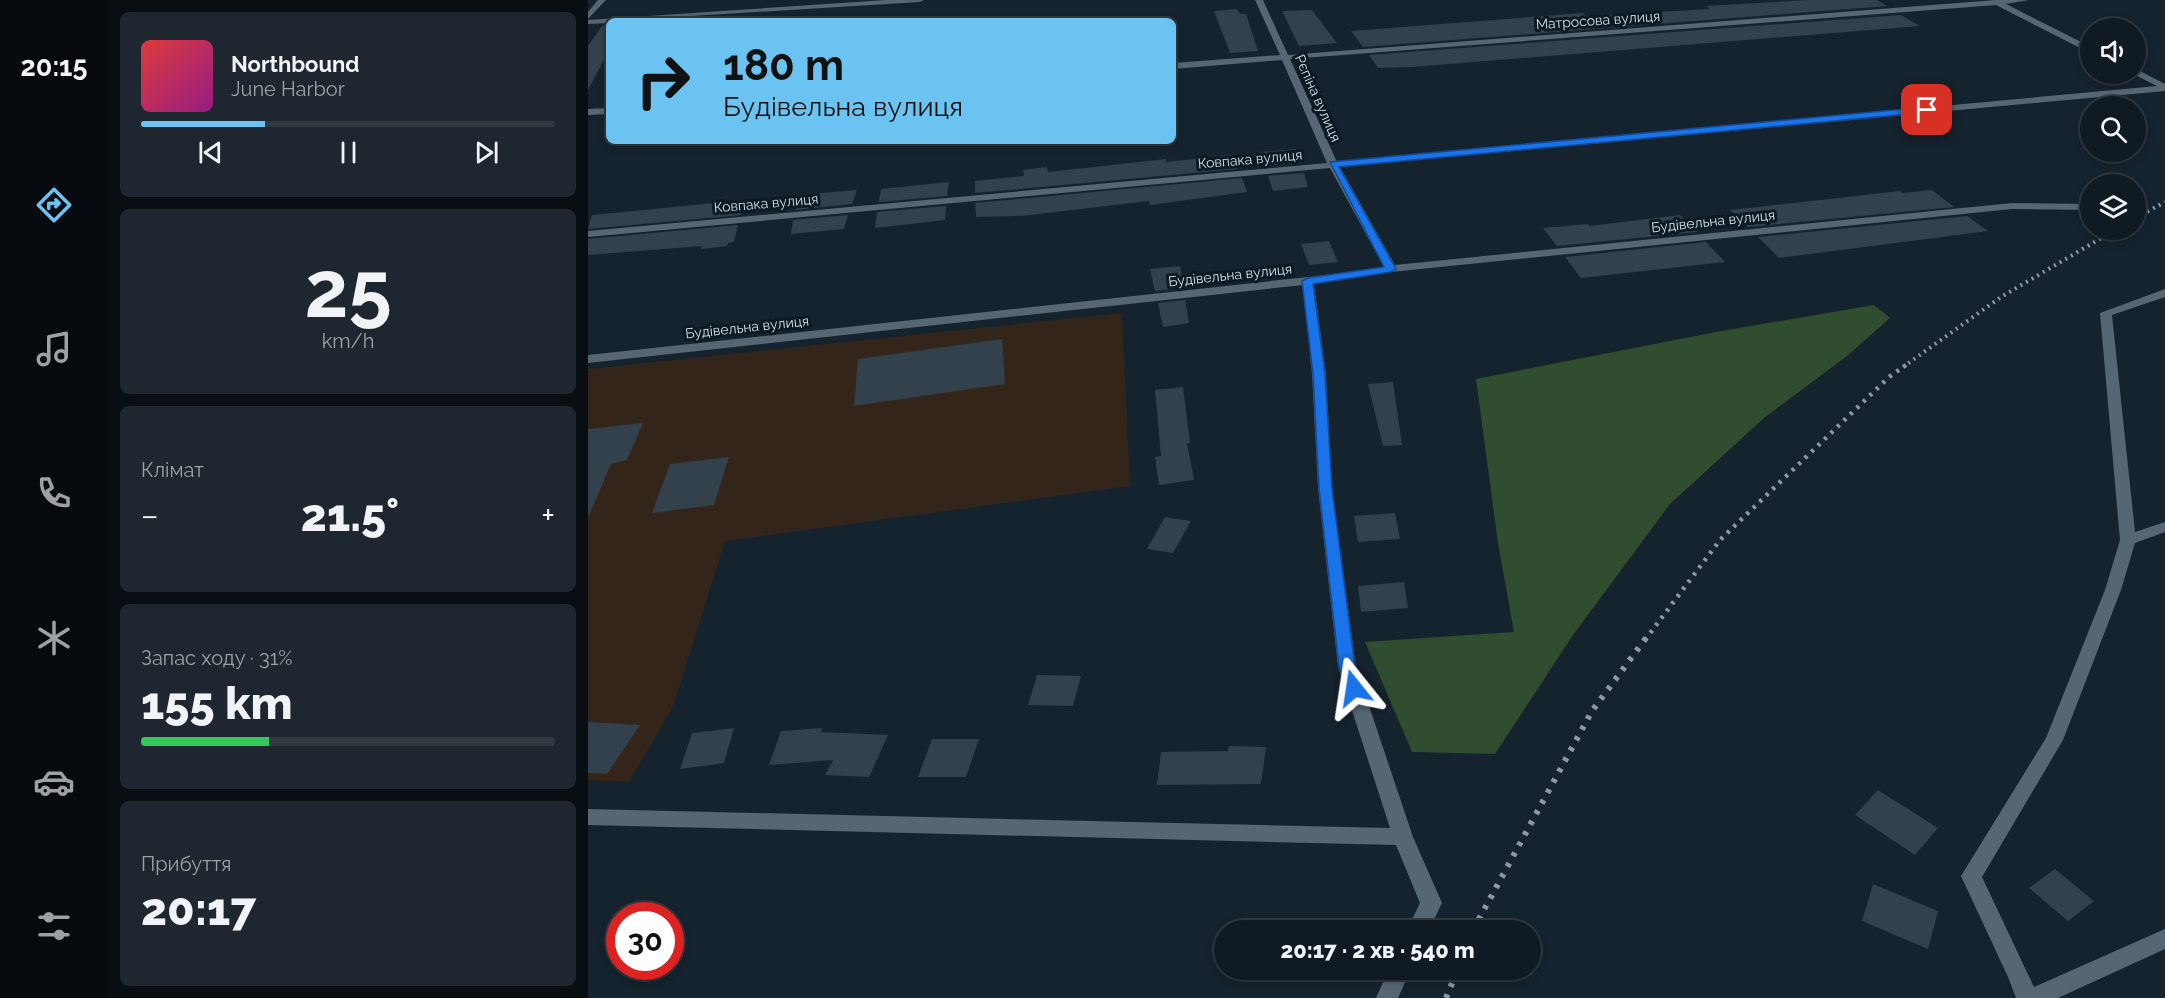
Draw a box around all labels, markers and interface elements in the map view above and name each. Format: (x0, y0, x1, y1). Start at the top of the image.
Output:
street label: Матросова вулиця (1535, 8, 1661, 32)
map controls (2080, 18, 2146, 240)
button: sound (2080, 18, 2146, 84)
text: 180 m (723, 41, 844, 90)
icon: right (624, 42, 702, 120)
text: 20:15 (21, 51, 87, 82)
text: Northbound (231, 51, 360, 77)
street label: Рєпіна вулиця (1292, 52, 1344, 144)
text: June Harbor (231, 77, 345, 101)
pin (1901, 84, 1952, 135)
text: Будівельна вулиця (723, 91, 963, 122)
icon: arrive (1910, 93, 1943, 126)
button: search (2080, 96, 2146, 162)
icon: previous (194, 136, 227, 169)
icon: pause (332, 136, 365, 169)
icon: next (470, 136, 503, 169)
street label: Ковпака вулиця (1197, 146, 1303, 172)
button: layers (2080, 174, 2146, 240)
icon: directions (33, 184, 75, 226)
street label: Ковпака вулиця (713, 190, 819, 216)
street label: Будівельна вулиця (1650, 207, 1776, 235)
text: 25 (304, 244, 392, 335)
street label: Будівельна вулиця (1167, 261, 1293, 289)
street label: Будівельна вулиця (684, 313, 810, 341)
icon: music (33, 328, 75, 370)
text: km/h (322, 329, 374, 353)
text: Клімат (141, 458, 204, 482)
icon: phone (33, 472, 75, 514)
text: 21.5° (301, 489, 399, 542)
text: − (141, 496, 159, 535)
text: + (541, 496, 555, 535)
icon: climate (33, 617, 75, 659)
text: Запас ходу · 31% (141, 646, 293, 670)
position arrow (1322, 656, 1386, 720)
text: 155 km (141, 677, 293, 730)
icon: car (33, 761, 75, 803)
text: Прибуття (141, 852, 231, 876)
text: 20:17 (141, 883, 256, 936)
speed limit sign: 30 (606, 902, 684, 980)
icon: filters (33, 905, 75, 947)
text: 20:17 · 2 хв · 540 m (1280, 937, 1475, 963)

